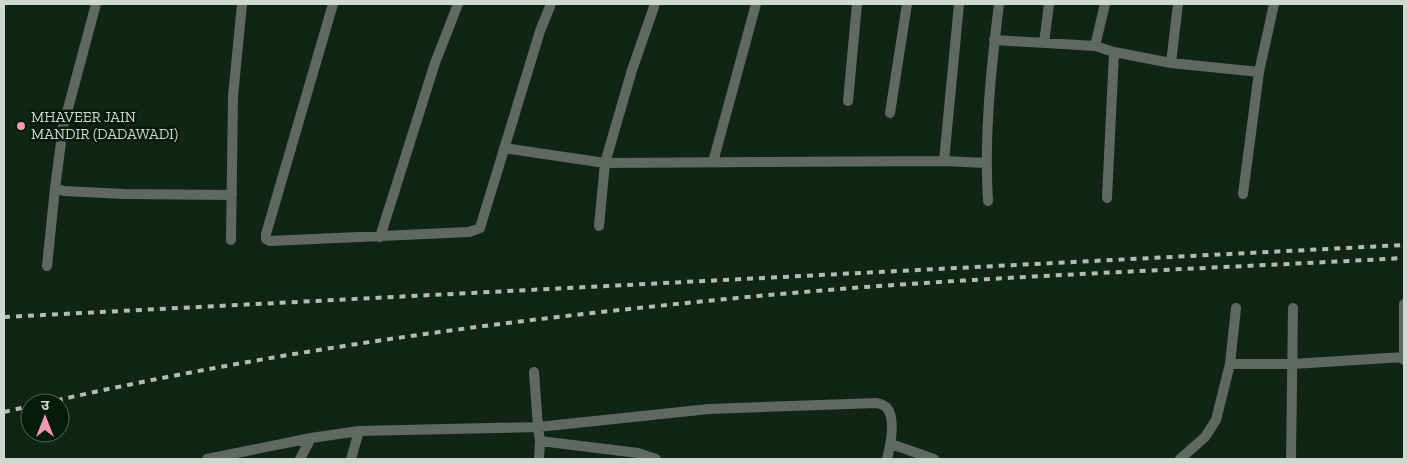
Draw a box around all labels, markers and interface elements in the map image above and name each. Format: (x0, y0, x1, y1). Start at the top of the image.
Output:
place label: MHAVEER JAIN MANDIR (DADAWADI) (31, 108, 178, 143)
marker: MHAVEER JAIN MANDIR (DADAWADI) (15, 120, 27, 132)
north arrow (20, 393, 70, 443)
text: उ (41, 397, 50, 414)

